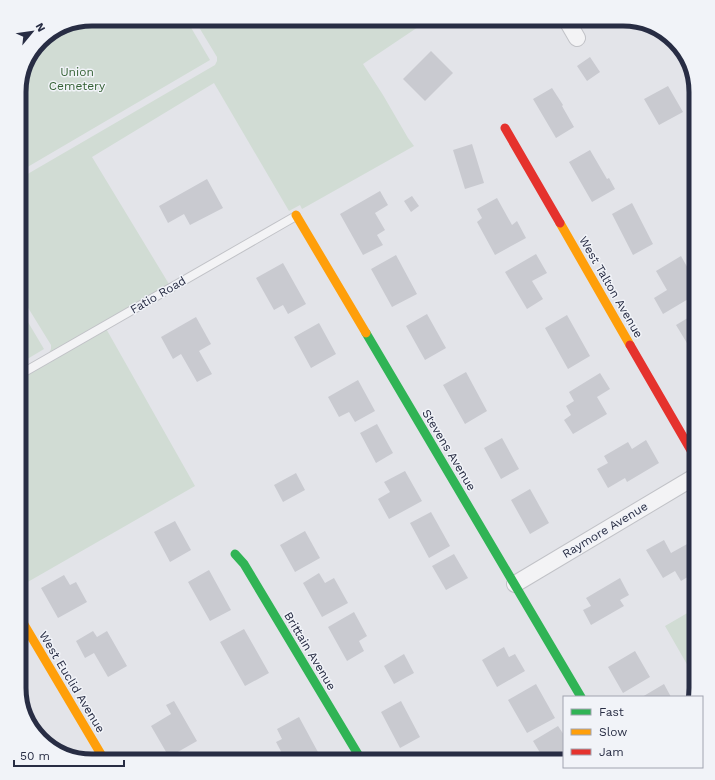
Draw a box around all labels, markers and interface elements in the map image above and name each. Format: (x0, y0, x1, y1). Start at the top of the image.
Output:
north arrow (12, 12, 52, 52)
text: N (33, 21, 48, 34)
park label: Union Cemetery (49, 65, 106, 93)
street label: West Talton Avenue (576, 234, 646, 340)
street label: Fatio Road (128, 273, 188, 317)
street label: Stevens Avenue (419, 407, 479, 493)
street label: Raymore Avenue (560, 499, 650, 561)
street label: Brittain Avenue (281, 609, 339, 693)
street label: West Euclid Avenue (36, 629, 108, 735)
legend (563, 696, 703, 768)
text: Fast (599, 705, 624, 719)
text: Slow (599, 725, 627, 739)
scale bar (14, 742, 124, 768)
text: Jam (599, 745, 624, 759)
text: 50 m (20, 749, 50, 763)

